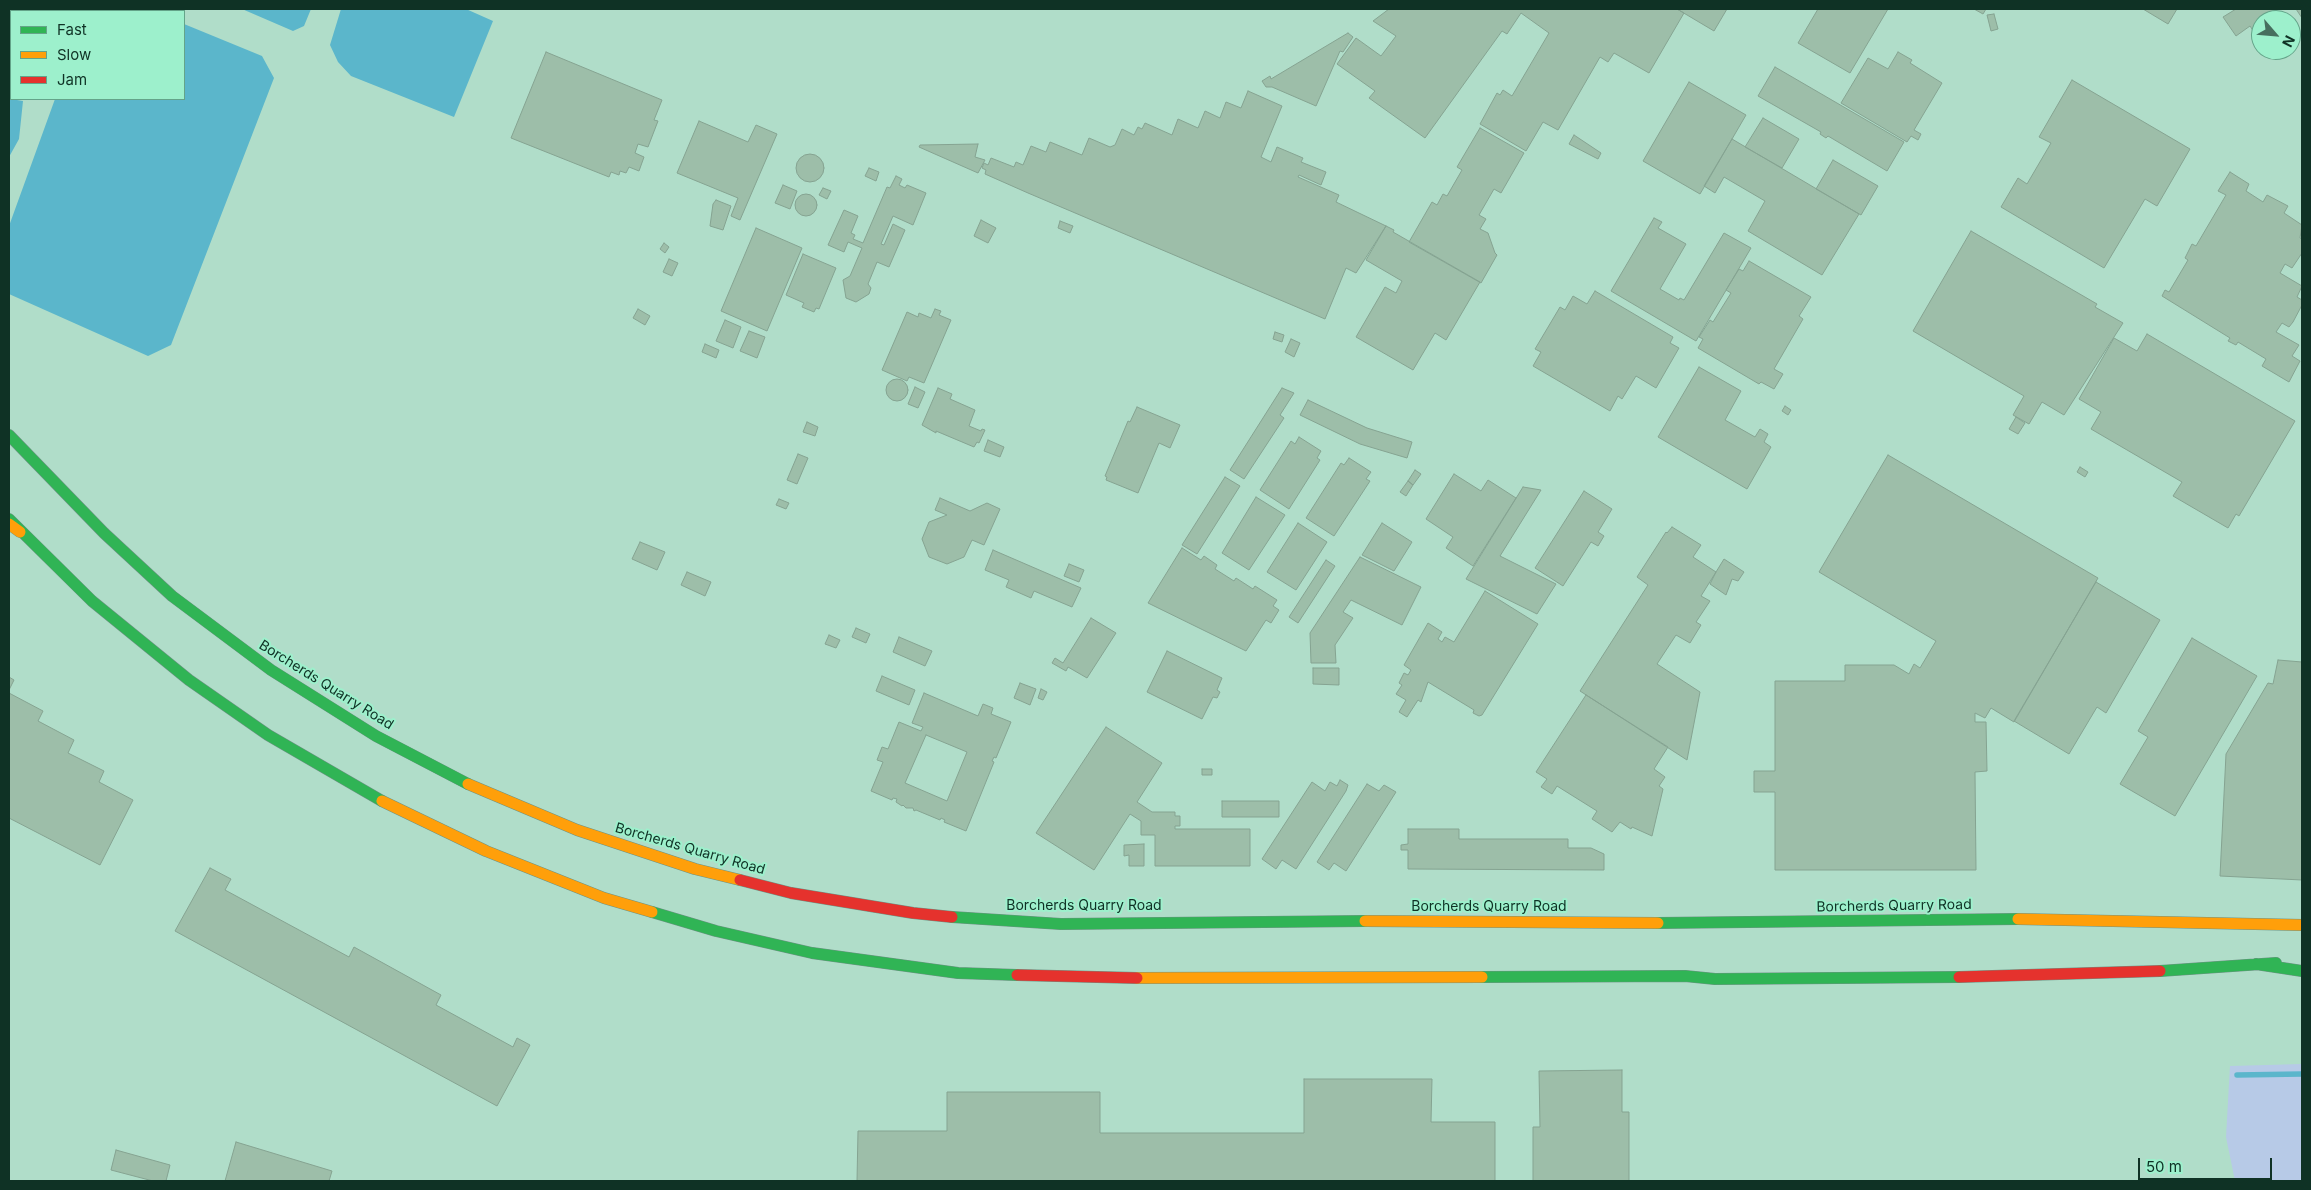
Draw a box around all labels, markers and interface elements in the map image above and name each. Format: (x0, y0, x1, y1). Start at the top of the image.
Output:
legend (10, 10, 185, 100)
north arrow (2251, 10, 2301, 60)
text: Fast (57, 20, 87, 39)
text: N (2279, 33, 2299, 50)
text: Slow (57, 45, 91, 64)
text: Jam (57, 70, 87, 89)
street label: Borcherds Quarry Road (256, 637, 396, 733)
street label: Borcherds Quarry Road (613, 820, 767, 878)
street label: Borcherds Quarry Road (1816, 896, 1972, 916)
street label: Borcherds Quarry Road (1006, 898, 1162, 914)
street label: Borcherds Quarry Road (1411, 899, 1567, 915)
scale bar (2141, 1148, 2275, 1180)
text: 50 m (2146, 1157, 2182, 1176)

